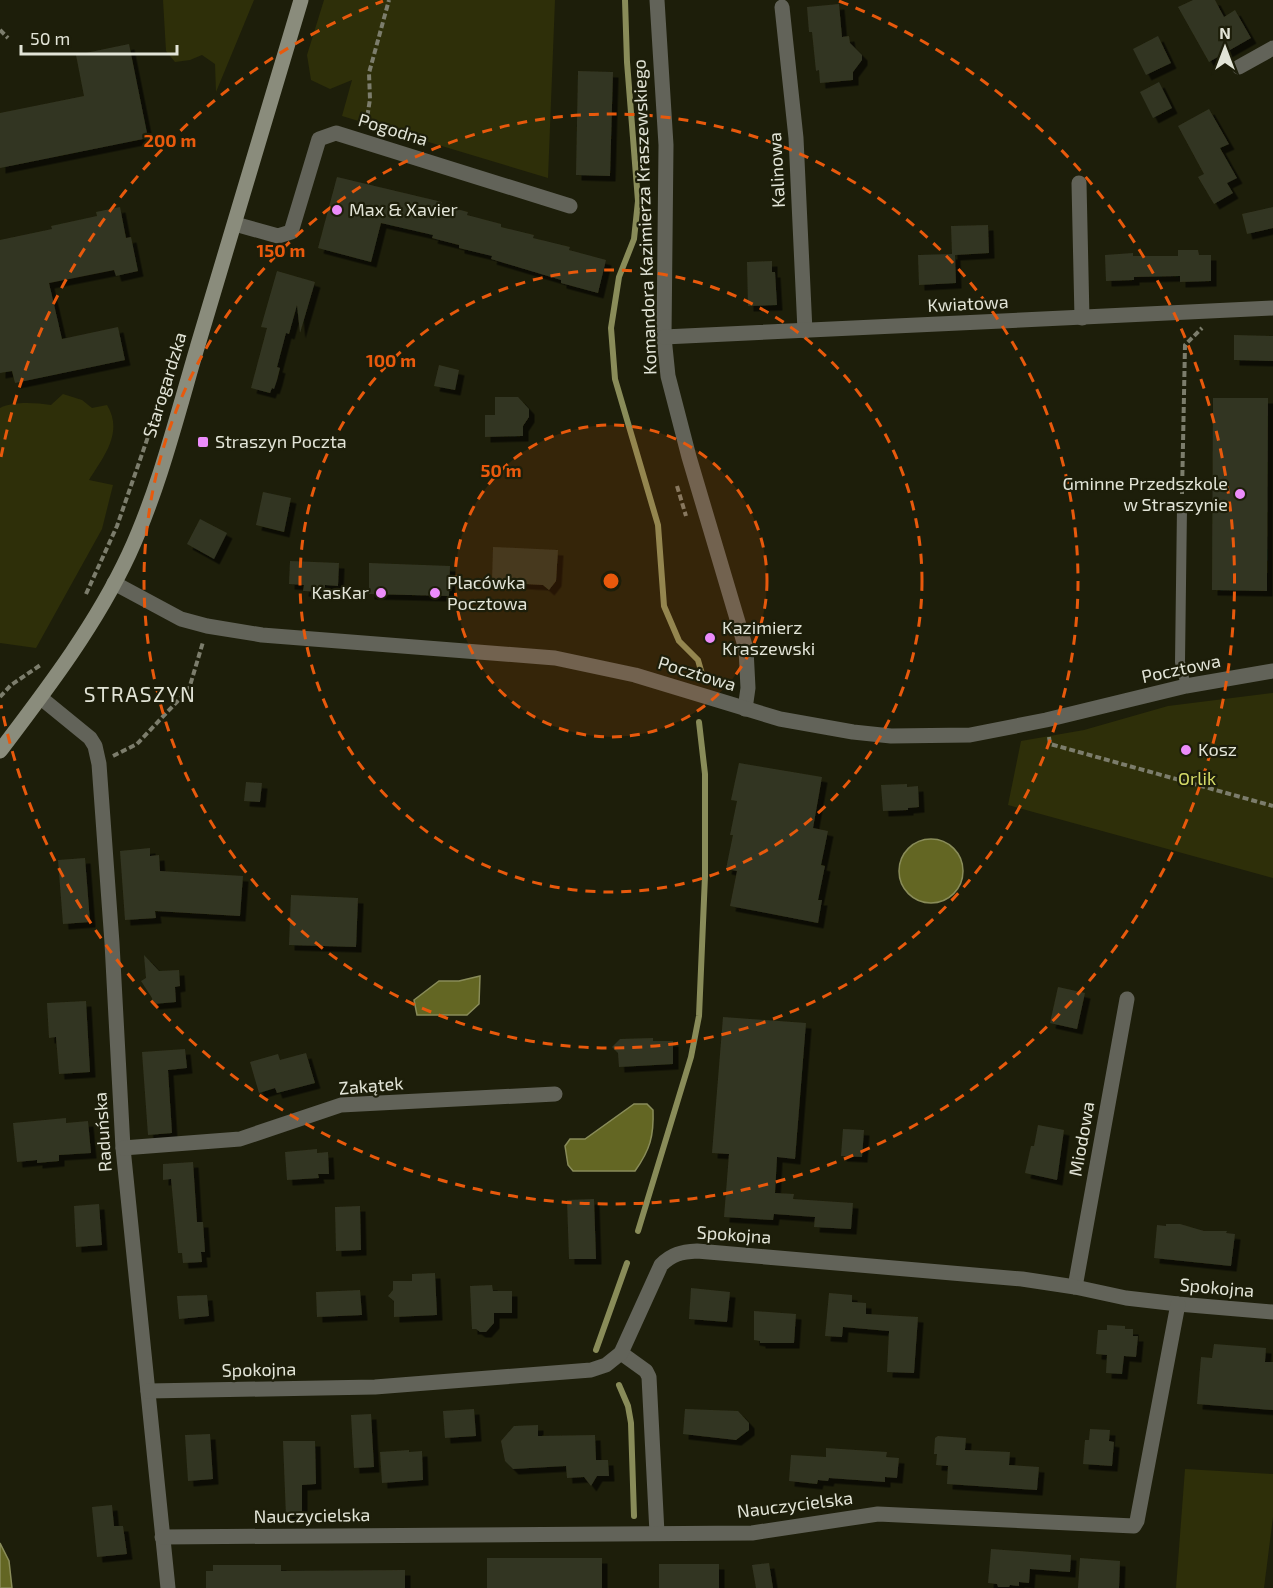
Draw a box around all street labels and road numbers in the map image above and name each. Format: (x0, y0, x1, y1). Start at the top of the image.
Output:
street label: Komandora Kazimierza Kraszewskiego (627, 59, 661, 375)
street label: Pogodna (356, 108, 431, 150)
street label: Kalinowa (763, 132, 789, 208)
street label: Kwiatowa (927, 290, 1009, 316)
street label: Starogardzka (138, 329, 191, 440)
street label: Pocztowa (1139, 649, 1222, 687)
street label: Pocztowa (656, 651, 739, 695)
street label: Zakątek (338, 1071, 404, 1099)
street label: Raduńska (88, 1091, 116, 1173)
street label: Miodowa (1064, 1100, 1098, 1178)
street label: Spokojna (696, 1220, 772, 1248)
street label: Spokojna (1179, 1273, 1255, 1301)
street label: Spokojna (221, 1357, 297, 1381)
street label: Nauczycielska (736, 1486, 854, 1522)
street label: Nauczycielska (253, 1503, 371, 1527)

